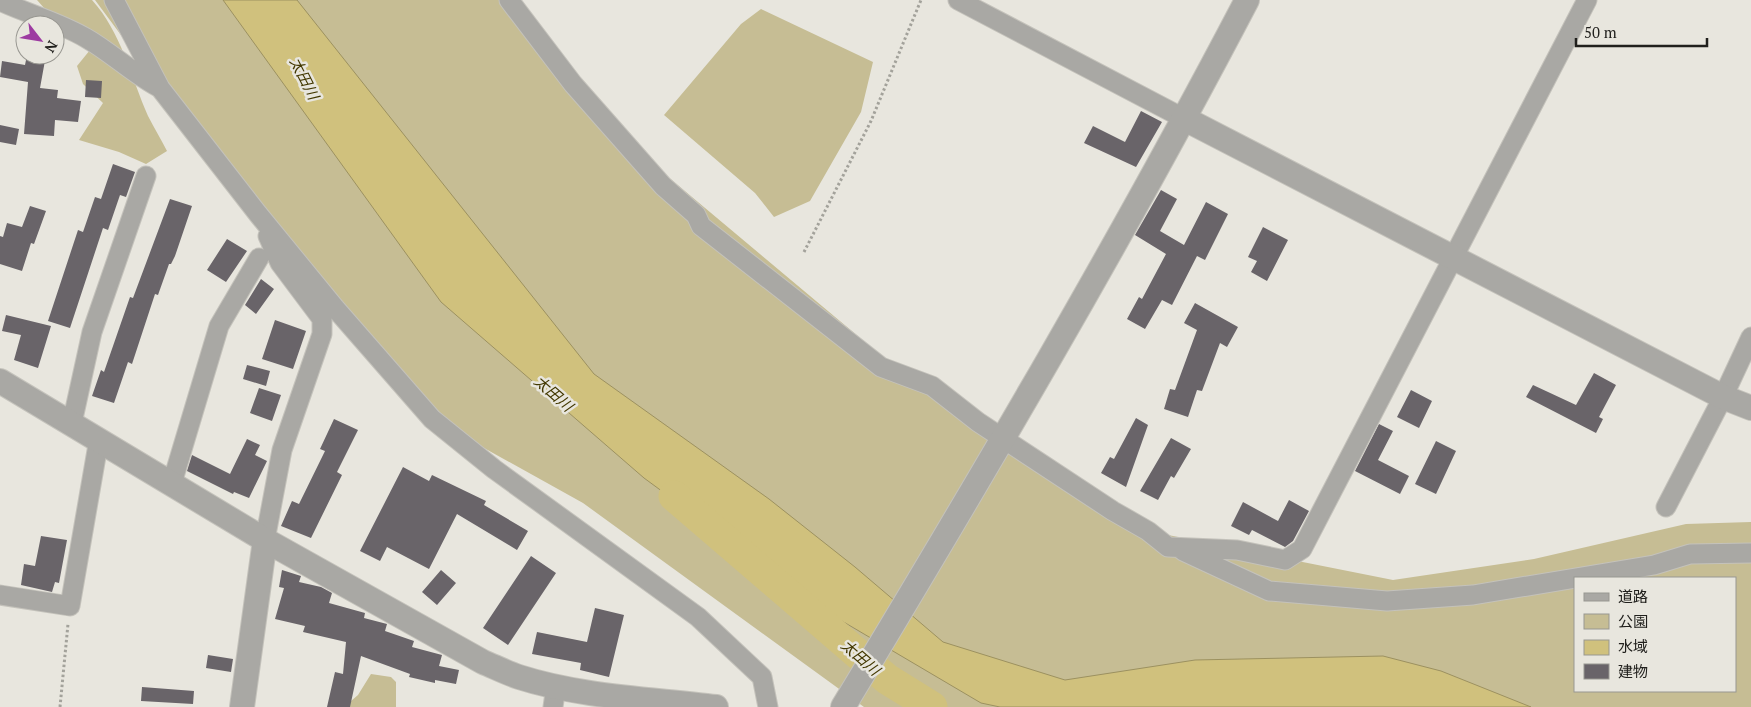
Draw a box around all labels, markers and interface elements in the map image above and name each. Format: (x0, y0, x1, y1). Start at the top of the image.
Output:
north arrow (15, 15, 65, 65)
scale bar (1576, 15, 1707, 47)
text: 50 m (1584, 22, 1617, 42)
text: N (40, 38, 62, 57)
water label: 太田川 (286, 53, 325, 104)
water label: 太田川 (530, 371, 579, 417)
legend (1574, 577, 1736, 692)
text: 道路 (1618, 586, 1648, 606)
text: 公園 (1618, 611, 1648, 631)
water label: 太田川 (837, 635, 886, 681)
text: 水域 (1618, 636, 1648, 656)
text: 建物 (1618, 661, 1648, 681)

